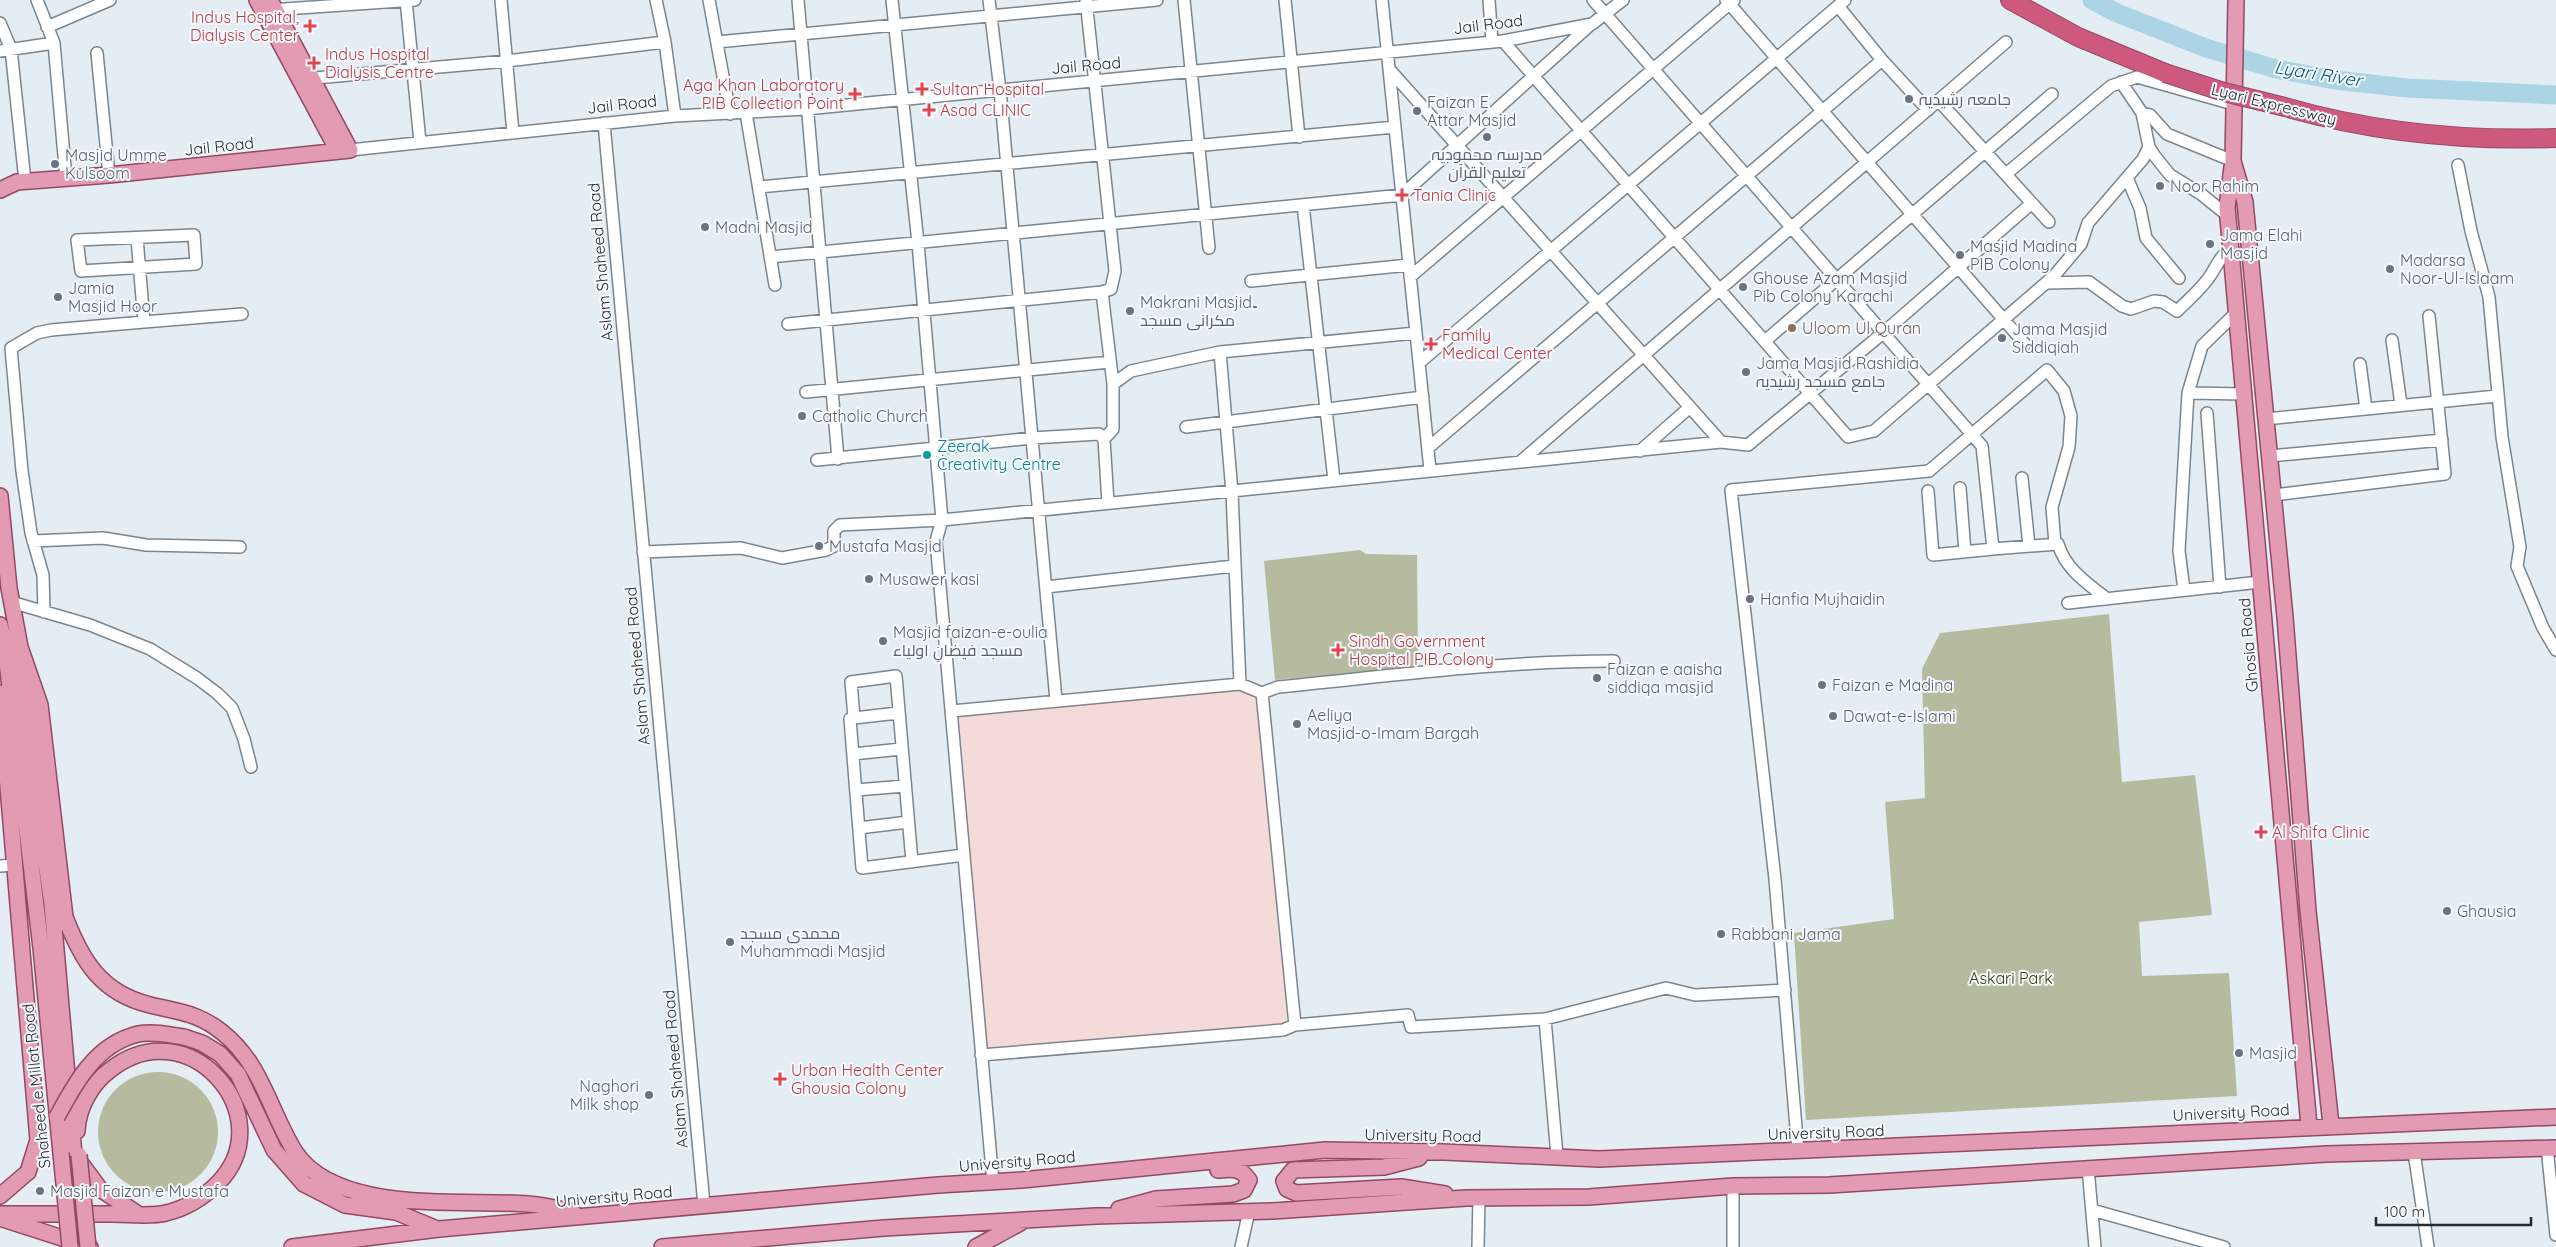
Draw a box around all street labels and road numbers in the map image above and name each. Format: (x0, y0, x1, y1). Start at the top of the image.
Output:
street label: Jail Road (1452, 10, 1524, 38)
street label: Jail Road (1050, 52, 1122, 78)
street label: Lyari Expressway (2209, 79, 2339, 129)
street label: Jail Road (586, 90, 658, 118)
street label: Jail Road (183, 132, 255, 160)
street label: Aslam Shaheed Road (583, 182, 617, 342)
street label: Aslam Shaheed Road (620, 586, 654, 746)
street label: Ghosia Road (2234, 597, 2262, 693)
street label: Aslam Shaheed Road (658, 989, 692, 1149)
street label: Shaheed e Millat Road (17, 1003, 55, 1169)
street label: University Road (2172, 1099, 2290, 1125)
street label: University Road (1767, 1120, 1885, 1144)
street label: University Road (1364, 1124, 1482, 1146)
street label: University Road (958, 1146, 1076, 1176)
street label: University Road (555, 1181, 673, 1211)

